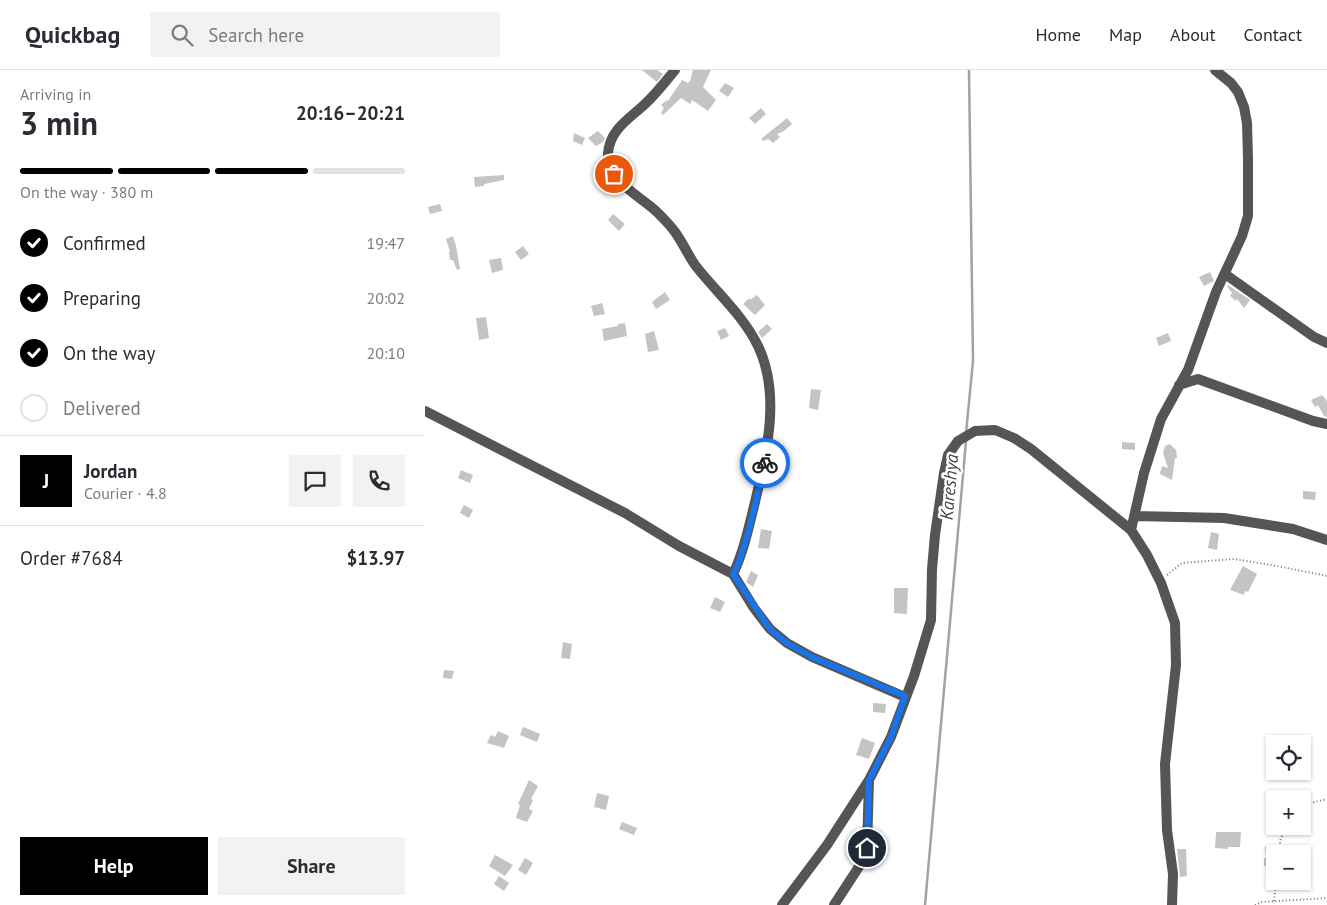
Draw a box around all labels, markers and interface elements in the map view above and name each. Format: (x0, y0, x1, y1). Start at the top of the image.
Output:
search box (150, 12, 500, 57)
text: Quickbag (25, 19, 120, 50)
icon: search (168, 21, 196, 49)
text: Search here (208, 23, 304, 47)
text: Home (1035, 23, 1081, 46)
text: Map (1109, 23, 1142, 46)
text: About (1170, 23, 1216, 46)
text: Contact (1244, 23, 1302, 46)
text: Arriving in (20, 84, 91, 104)
text: 20:16–20:21 (296, 101, 405, 125)
text: 3 min (20, 102, 98, 144)
pin (593, 153, 635, 195)
icon: bag (600, 160, 628, 188)
text: On the way · 380 m (20, 182, 153, 202)
icon: check (20, 229, 48, 257)
text: Confirmed (63, 231, 146, 255)
text: 19:47 (367, 233, 405, 253)
icon: check (20, 284, 48, 312)
text: Preparing (63, 286, 141, 310)
text: 20:02 (367, 288, 405, 308)
icon: check (20, 339, 48, 367)
text: On the way (63, 341, 155, 365)
text: 20:10 (367, 343, 405, 363)
text: Delivered (63, 396, 141, 420)
courier (740, 438, 790, 488)
icon: bike (751, 449, 779, 477)
water label: Kareshya (935, 453, 963, 521)
button: chat (289, 455, 341, 507)
button: phone (353, 455, 405, 507)
text: Jordan (84, 459, 137, 483)
text: J (43, 469, 49, 493)
text: Courier · 4.8 (84, 483, 167, 503)
text: Order #7684 (20, 546, 123, 570)
text: $13.97 (346, 546, 405, 570)
map controls (1266, 735, 1311, 890)
button: locate (1266, 735, 1311, 780)
button: + (1266, 790, 1311, 835)
pin (846, 827, 888, 869)
icon: home (853, 834, 881, 862)
button: Help (20, 837, 208, 895)
button: Share (218, 837, 405, 895)
button: − (1266, 845, 1311, 890)

